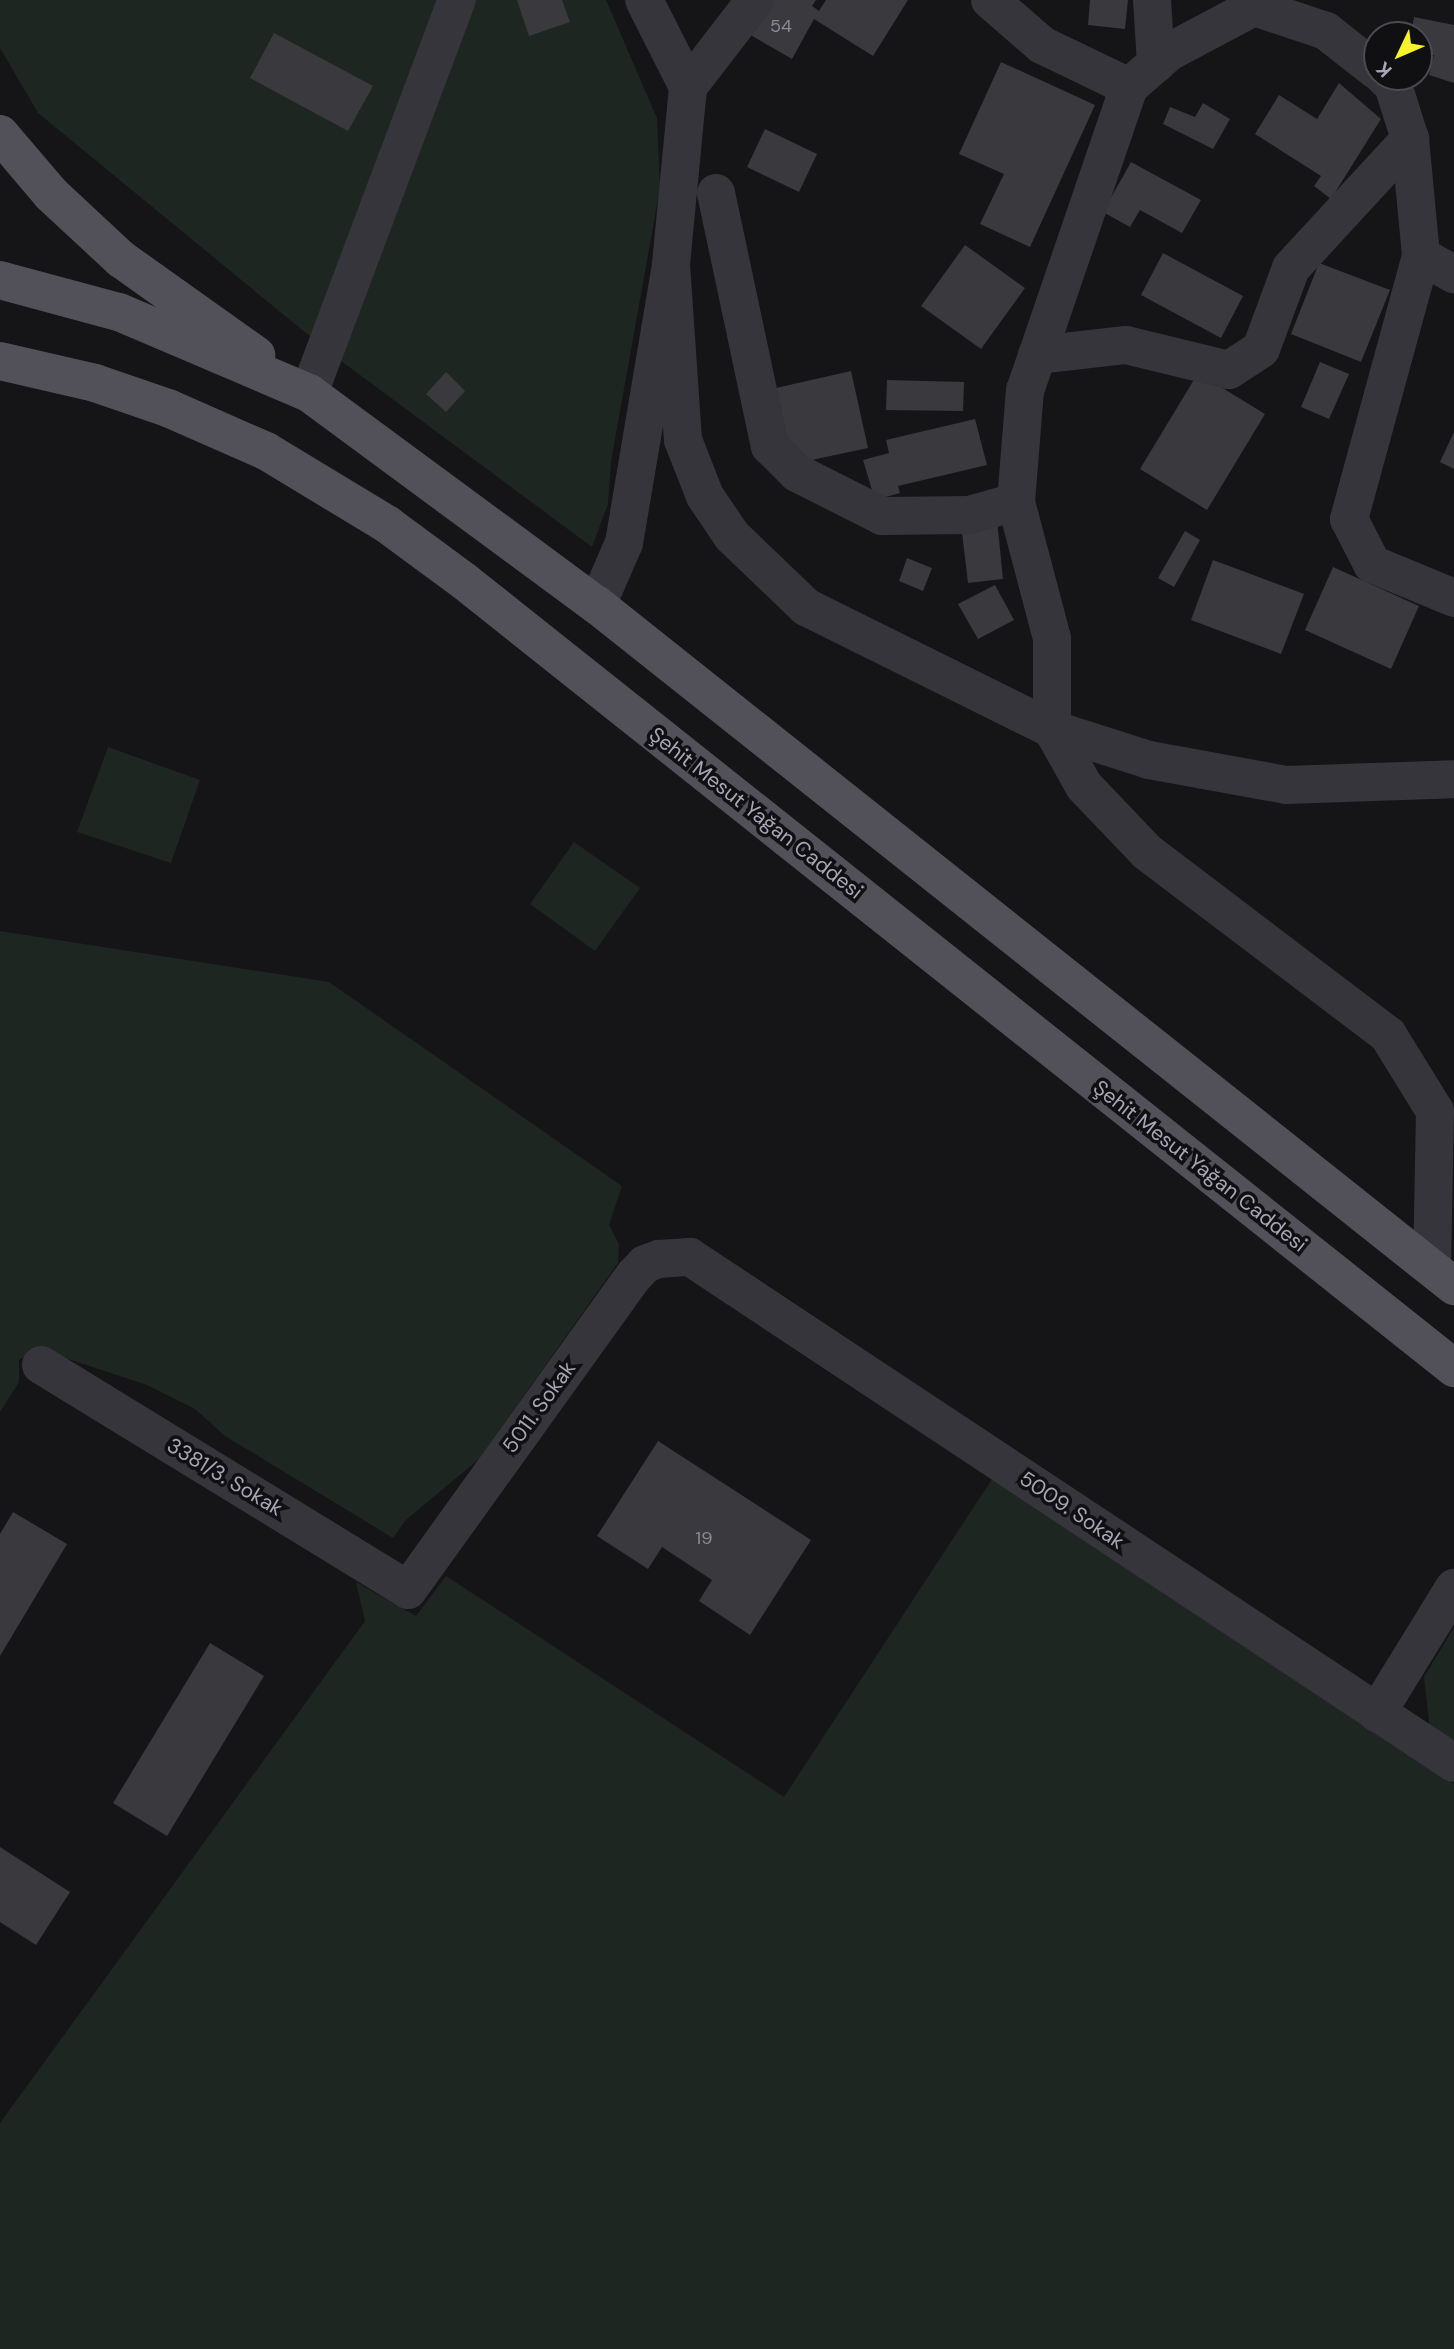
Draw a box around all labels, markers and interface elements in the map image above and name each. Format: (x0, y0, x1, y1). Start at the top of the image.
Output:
house number: 54 (770, 15, 792, 37)
north arrow (1363, 21, 1433, 91)
text: K (1371, 56, 1397, 83)
street label: Şehit Mesut Yağan Caddesi (644, 722, 868, 904)
street label: Şehit Mesut Yağan Caddesi (1088, 1075, 1312, 1257)
street label: 5011. Sokak (497, 1356, 581, 1458)
street label: 3381/3. Sokak (163, 1433, 287, 1521)
street label: 5009. Sokak (1015, 1466, 1129, 1554)
house number: 19 (696, 1527, 712, 1549)

